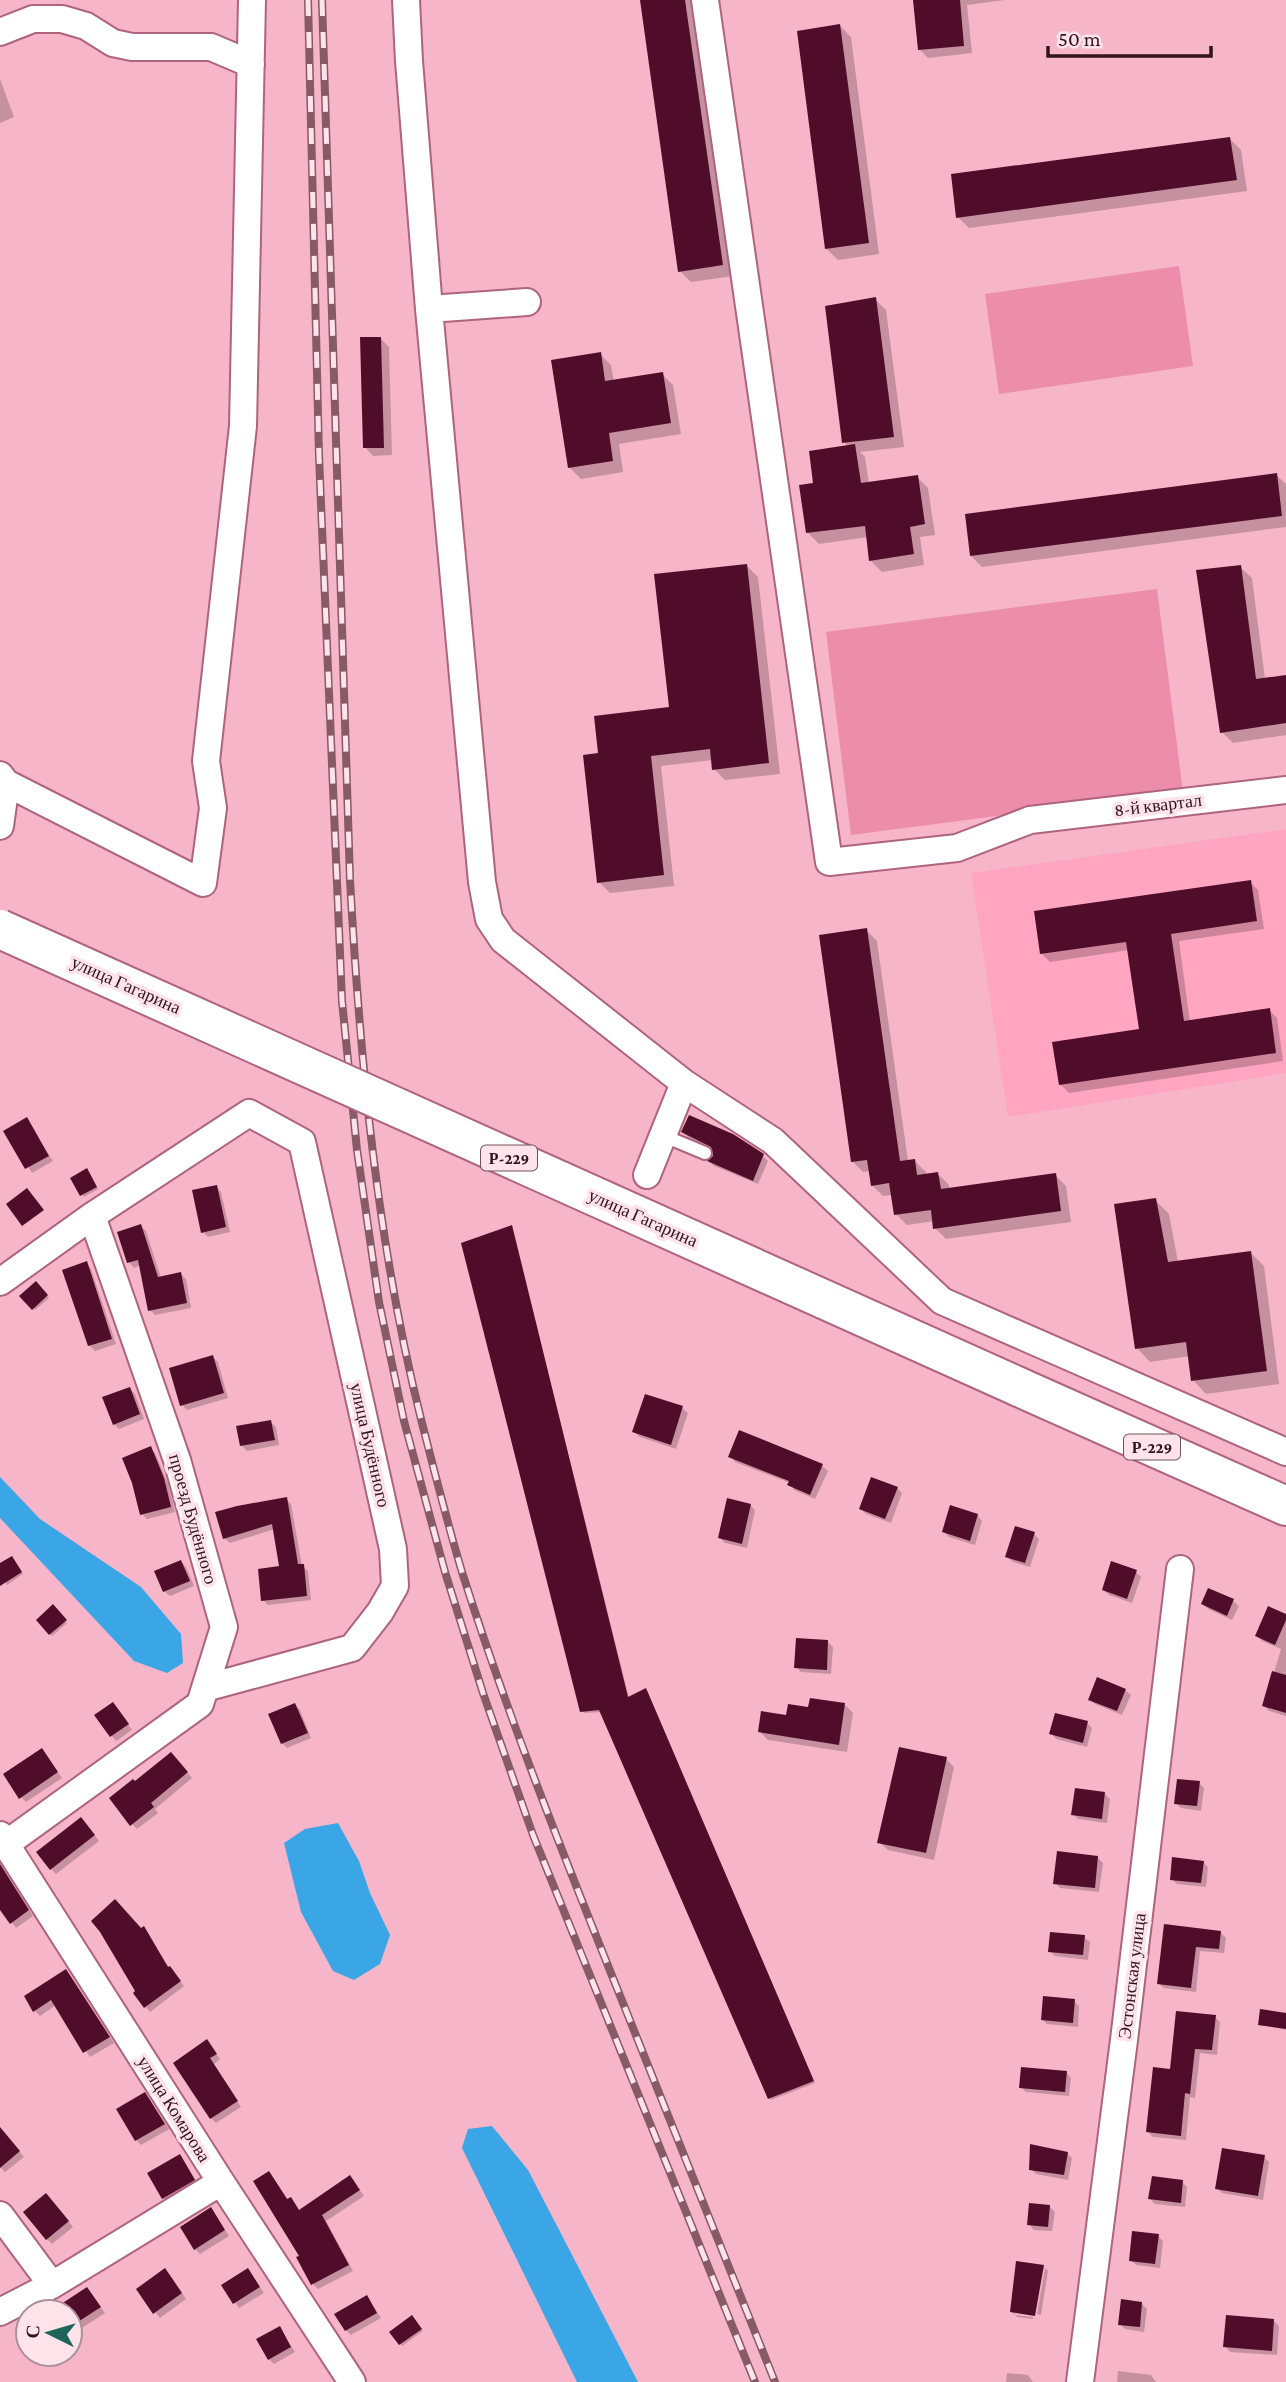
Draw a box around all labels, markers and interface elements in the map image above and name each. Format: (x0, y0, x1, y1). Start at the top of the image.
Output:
scale bar (1048, 14, 1211, 58)
text: 50 m (1058, 27, 1101, 51)
street label: 8-й квартал (1113, 790, 1203, 820)
street label: улица Гагарина (68, 952, 184, 1018)
road number: Р-229 (481, 1146, 537, 1170)
street label: улица Гагарина (585, 1185, 701, 1251)
street label: улица Будённого (346, 1381, 394, 1509)
road number: Р-229 (1124, 1434, 1180, 1460)
street label: проезд Будённого (165, 1452, 221, 1586)
street label: Эстонская улица (1114, 1912, 1150, 2040)
street label: улица Комарова (133, 2052, 215, 2166)
north arrow (14, 2298, 84, 2368)
text: С (22, 2324, 44, 2339)

